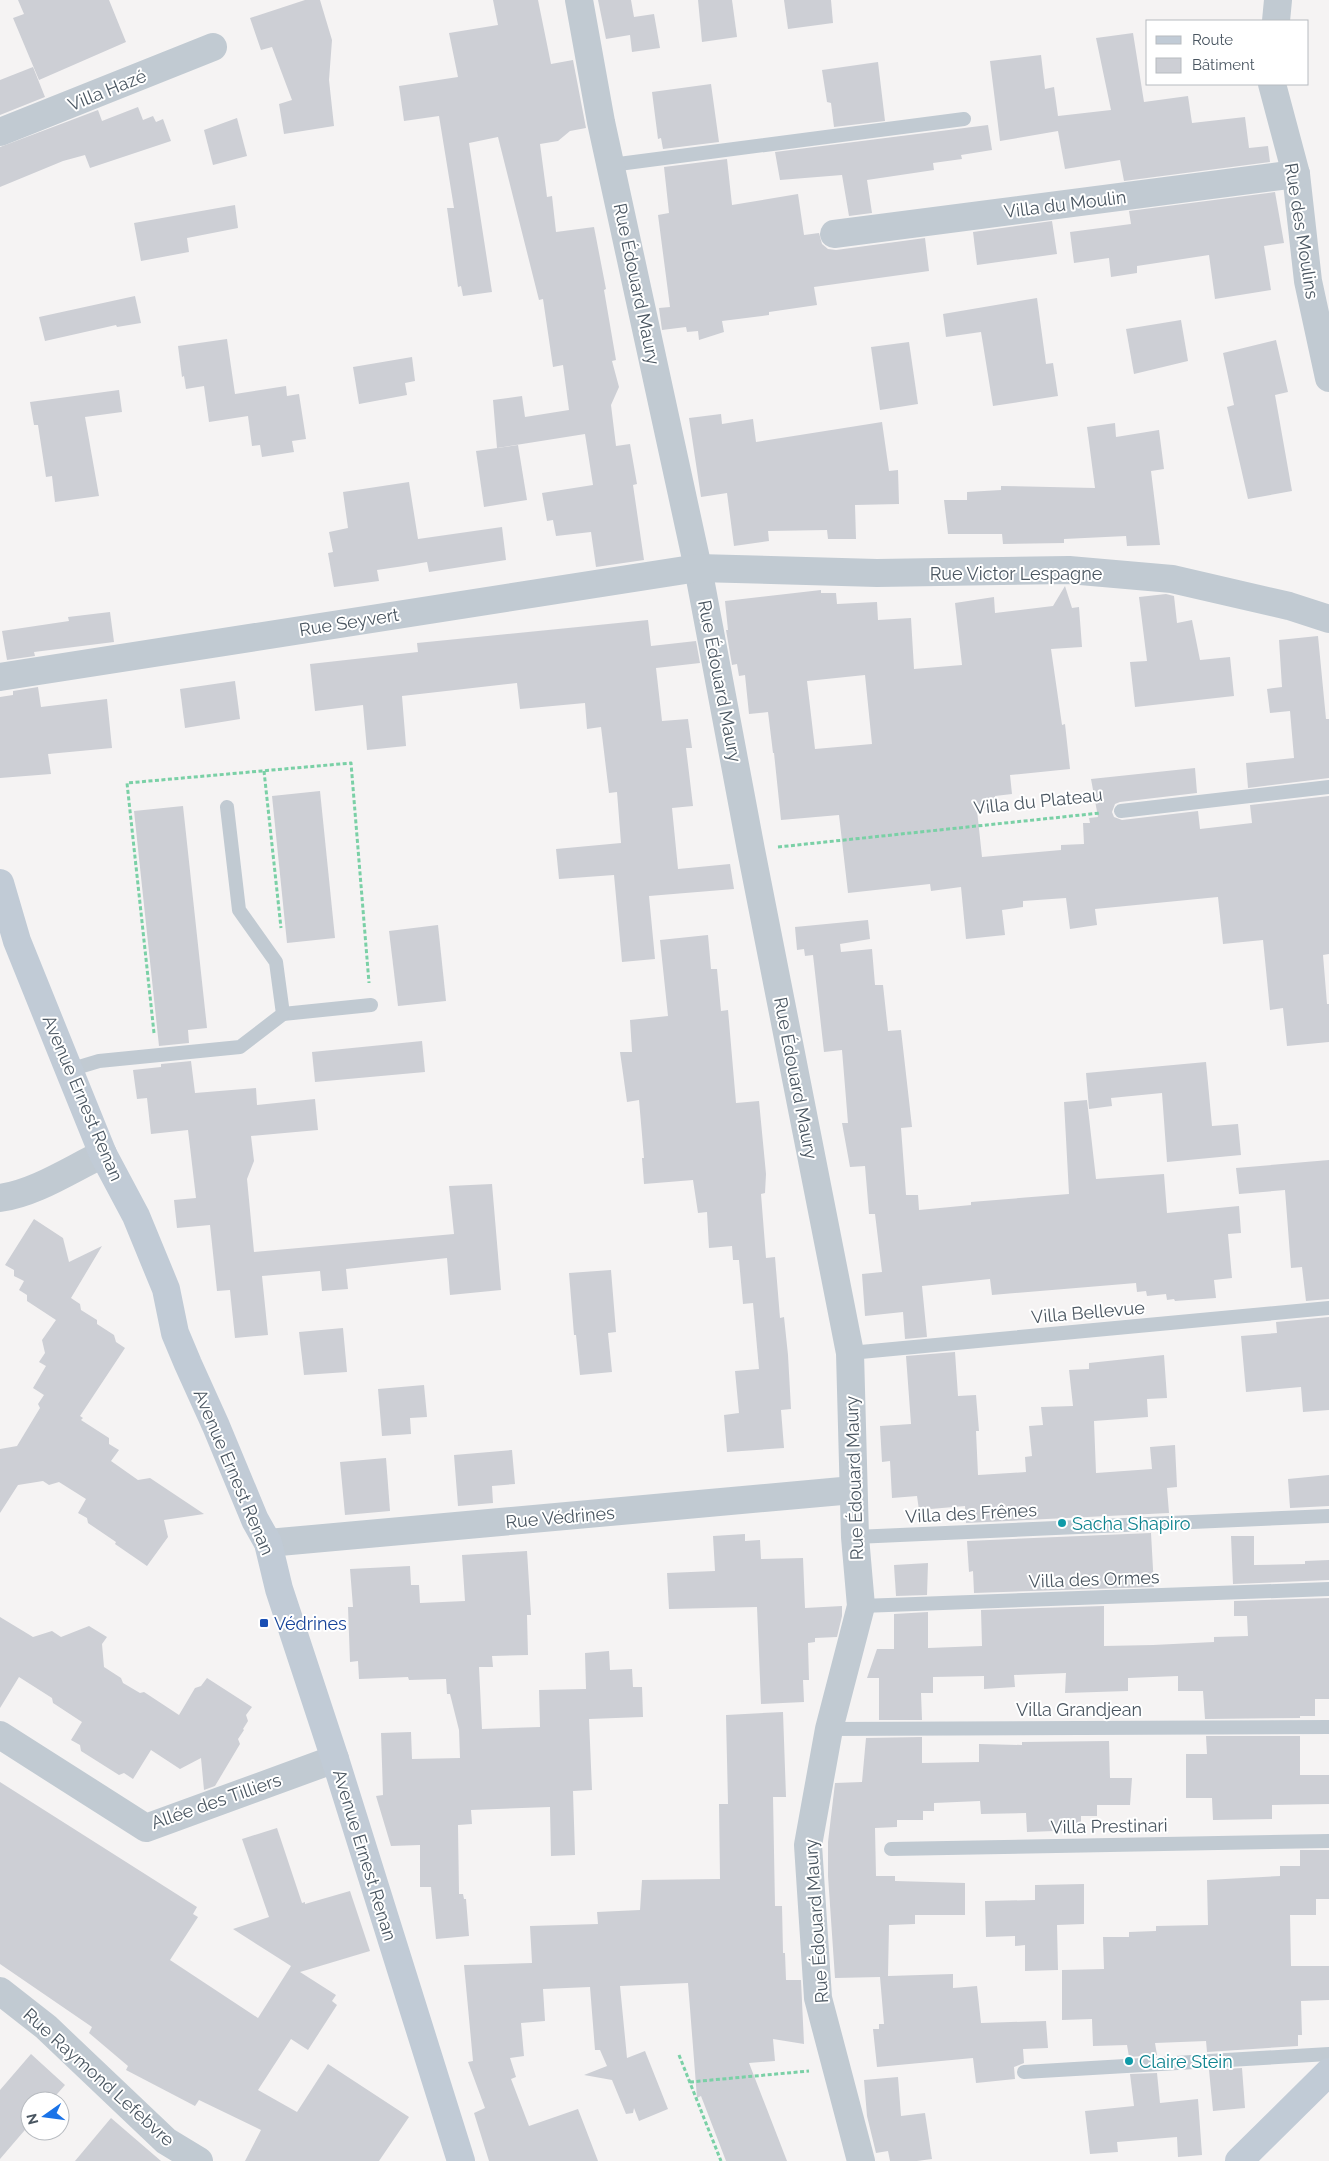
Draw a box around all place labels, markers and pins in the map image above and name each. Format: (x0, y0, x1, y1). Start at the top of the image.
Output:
place label: Sacha Shapiro (1072, 1513, 1191, 1534)
marker: Sacha Shapiro (1056, 1517, 1068, 1529)
place label: Védrines (274, 1613, 347, 1634)
marker: Védrines (258, 1617, 270, 1629)
place label: Claire Stein (1139, 2051, 1233, 2072)
marker: Claire Stein (1123, 2055, 1135, 2067)

